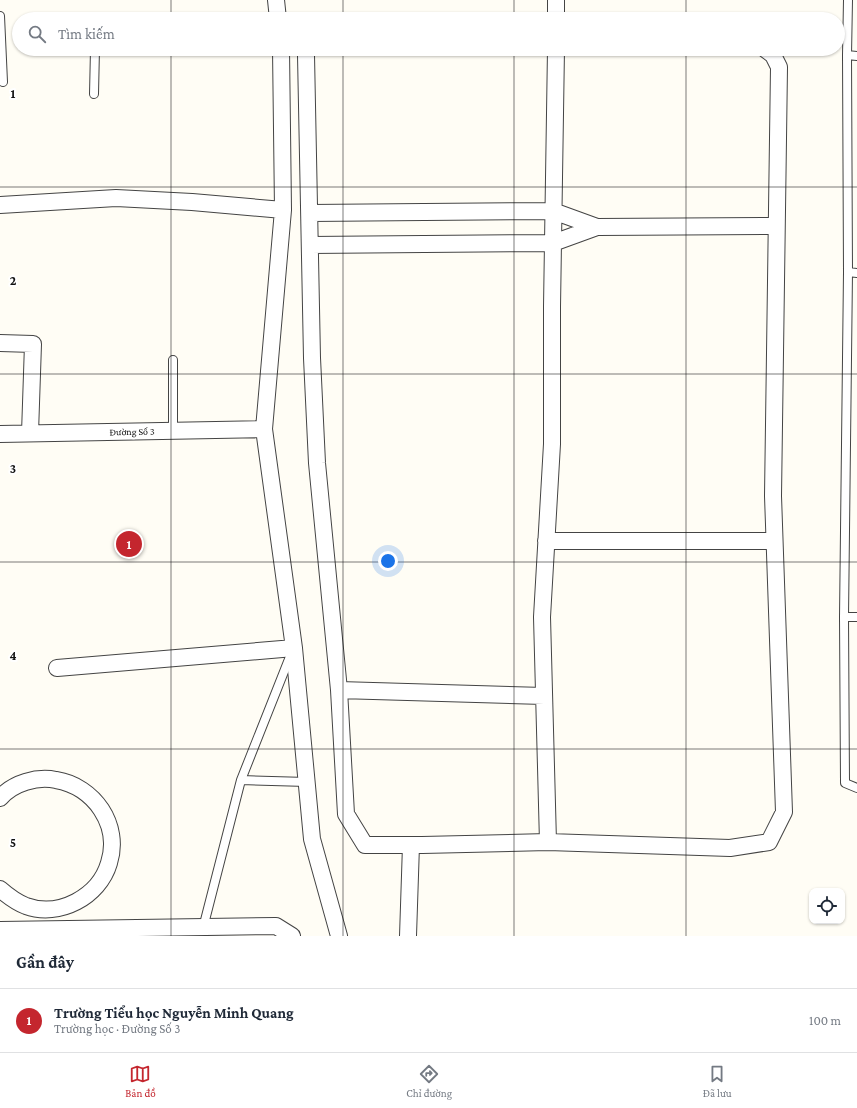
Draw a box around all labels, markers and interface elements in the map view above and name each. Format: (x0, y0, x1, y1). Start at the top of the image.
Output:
search box (12, 12, 845, 56)
icon: search (26, 23, 48, 45)
text: Tìm kiếm (58, 26, 115, 42)
text: 1 (11, 86, 16, 101)
text: 2 (10, 273, 17, 288)
street label: Đường Số 3 (109, 426, 155, 437)
text: 3 (10, 461, 16, 476)
pin: 1 (116, 529, 142, 559)
your location (378, 551, 398, 571)
text: 4 (9, 648, 17, 663)
text: 5 (10, 835, 16, 850)
map controls (809, 888, 845, 924)
button: locate (809, 888, 845, 924)
text: Gần đây (16, 953, 74, 972)
text: Trường Tiểu học Nguyễn Minh Quang (54, 1005, 294, 1021)
text: 1 (27, 1013, 31, 1028)
text: 100 m (809, 1013, 841, 1028)
text: Trường học · Đường Số 3 (54, 1021, 180, 1036)
tab: Bản đồ (125, 1063, 156, 1099)
tab: Chỉ đường (406, 1063, 452, 1099)
tab: Đã lưu (703, 1063, 732, 1099)

